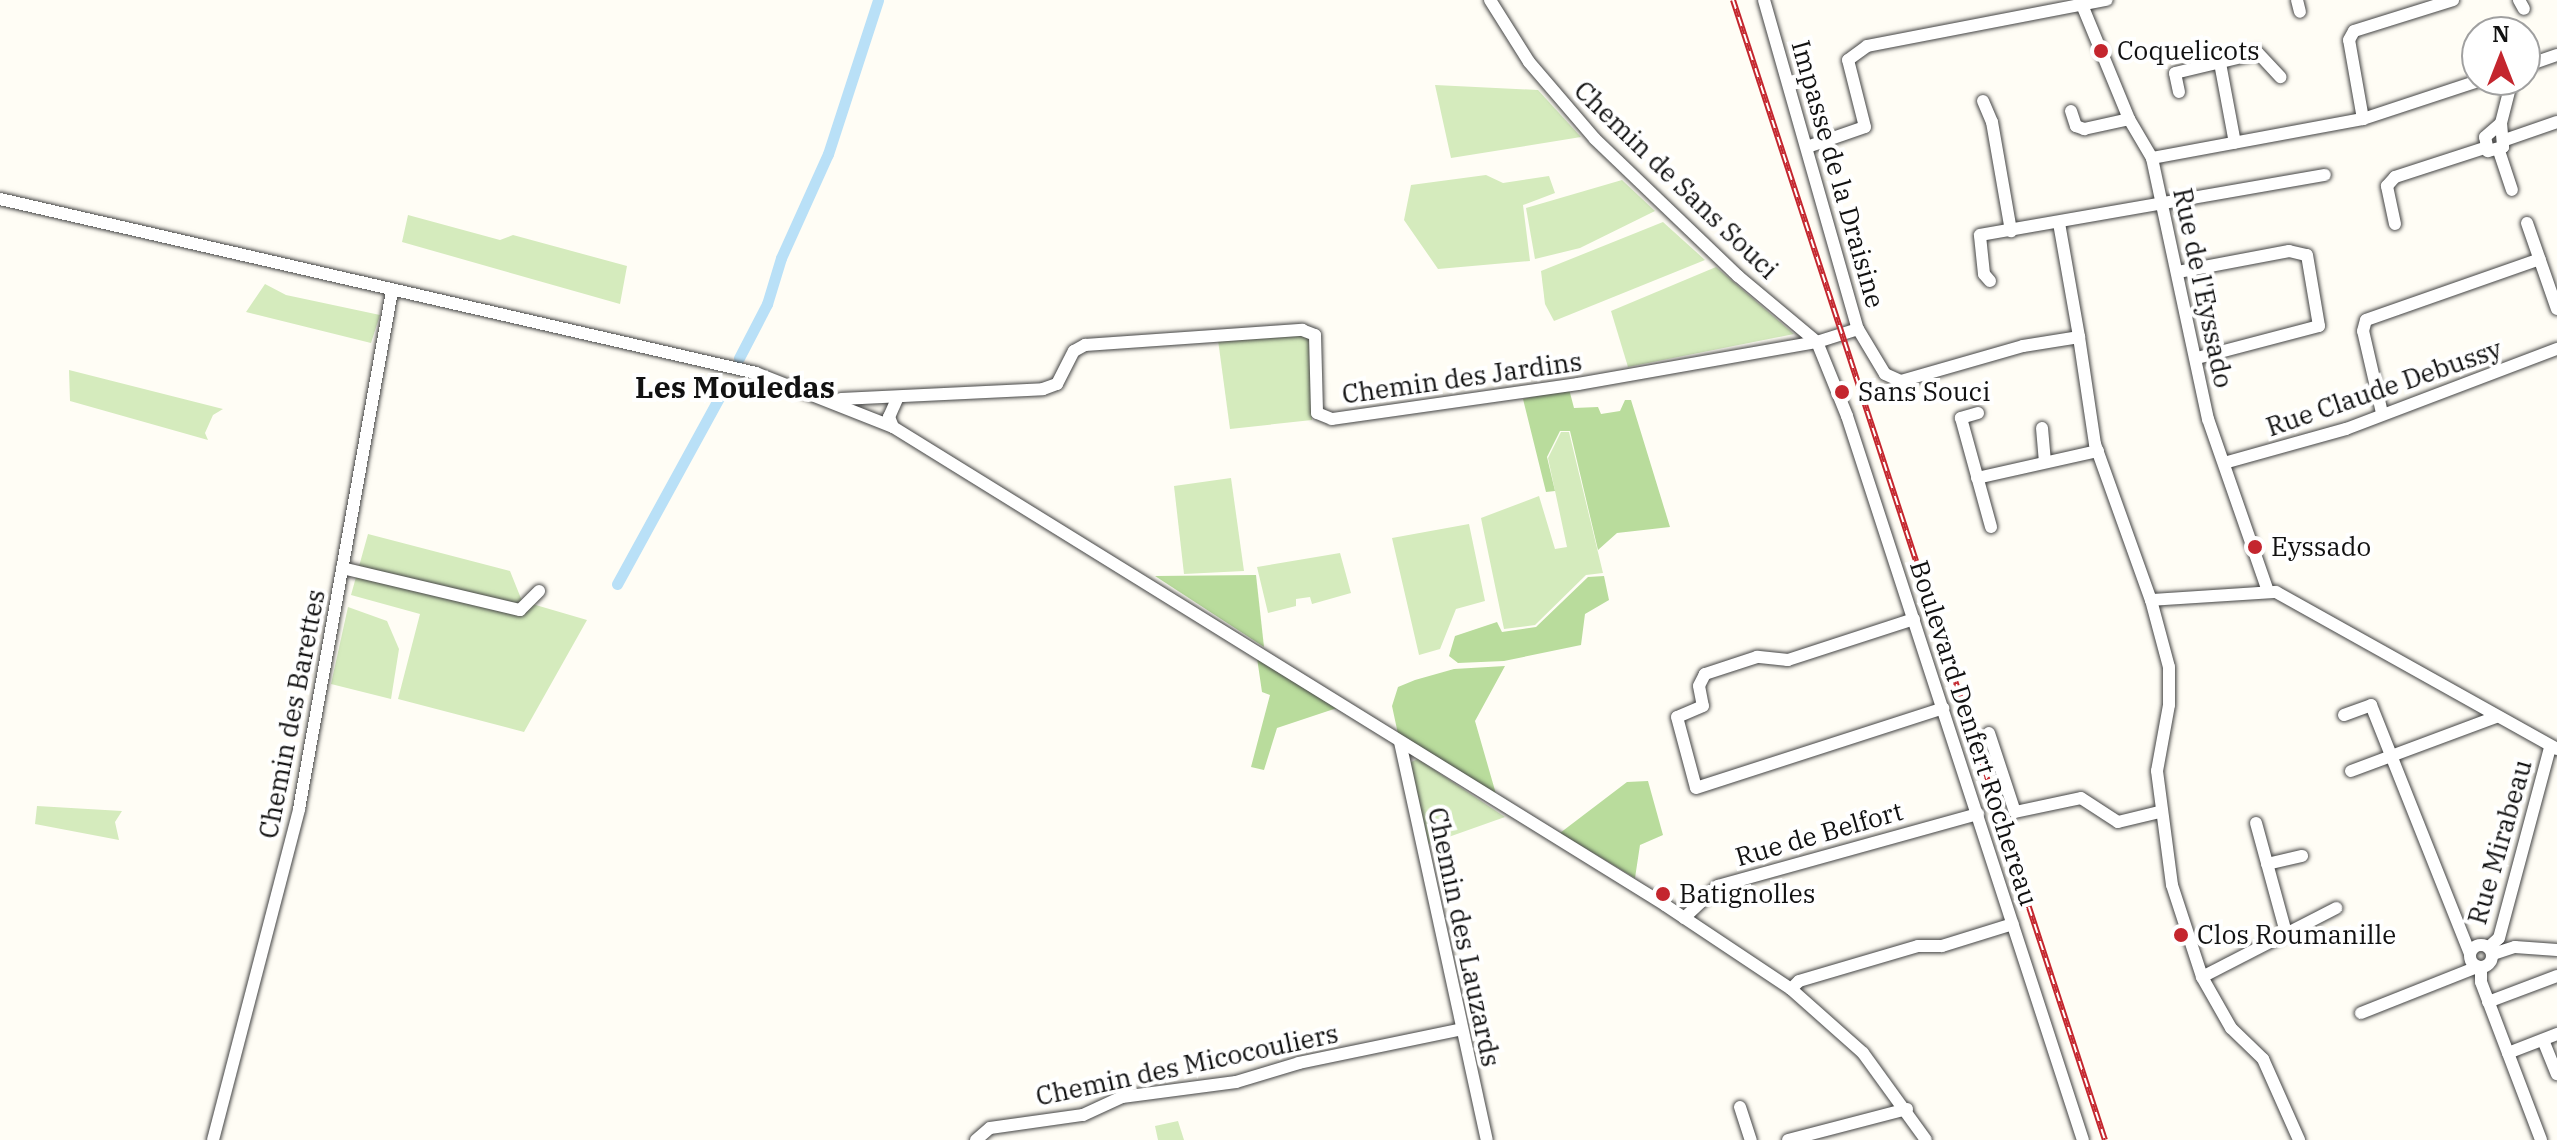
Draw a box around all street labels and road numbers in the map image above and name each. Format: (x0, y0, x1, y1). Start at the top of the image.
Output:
street label: Impasse de la Draisine (1785, 37, 1891, 311)
street label: Chemin de Sans Souci (1568, 75, 1784, 285)
street label: Rue de l'Eyssado (2167, 185, 2239, 391)
street label: Rue Claude Debussy (2262, 333, 2506, 443)
street label: Chemin des Jardins (1340, 346, 1584, 410)
street label: Boulevard Denfert Rochereau (1903, 556, 2045, 910)
street label: Chemin des Barettes (253, 587, 331, 841)
street label: Rue Mirabeau (2462, 756, 2538, 928)
street label: Rue de Belfort (1732, 795, 1906, 873)
street label: Chemin des Lauzards (1421, 805, 1507, 1069)
street label: Chemin des Micocouliers (1033, 1018, 1341, 1112)

